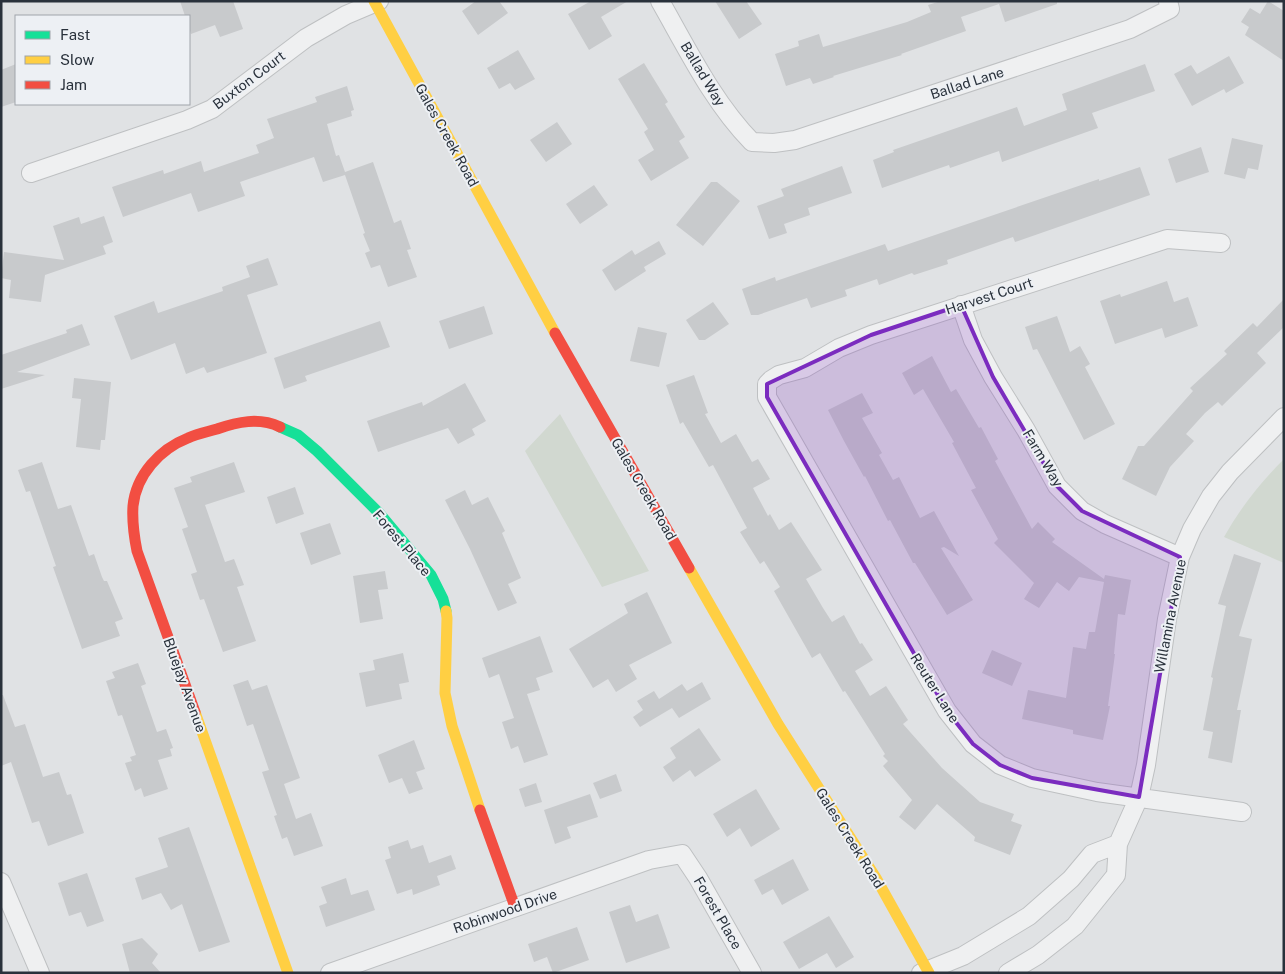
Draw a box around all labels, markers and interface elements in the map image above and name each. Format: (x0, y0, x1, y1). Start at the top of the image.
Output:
legend (15, 15, 190, 105)
text: Fast (60, 26, 90, 43)
street label: Ballad Way (678, 39, 729, 110)
street label: Buxton Court (210, 48, 288, 112)
text: Slow (60, 51, 95, 68)
street label: Ballad Lane (928, 64, 1006, 102)
text: Jam (60, 76, 87, 93)
street label: Gales Creek Road (412, 81, 482, 189)
street label: Harvest Court (943, 274, 1035, 318)
street label: Farm Way (1020, 426, 1067, 490)
street label: Gales Creek Road (608, 435, 680, 543)
street label: Forest Place (370, 507, 434, 579)
street label: Willamina Avenue (1151, 558, 1189, 674)
street label: Bluejay Avenue (160, 635, 210, 735)
street label: Reuter Lane (907, 650, 963, 726)
street label: Gales Creek Road (813, 785, 887, 891)
street label: Forest Place (691, 874, 745, 952)
street label: Robinwood Drive (451, 886, 559, 936)

